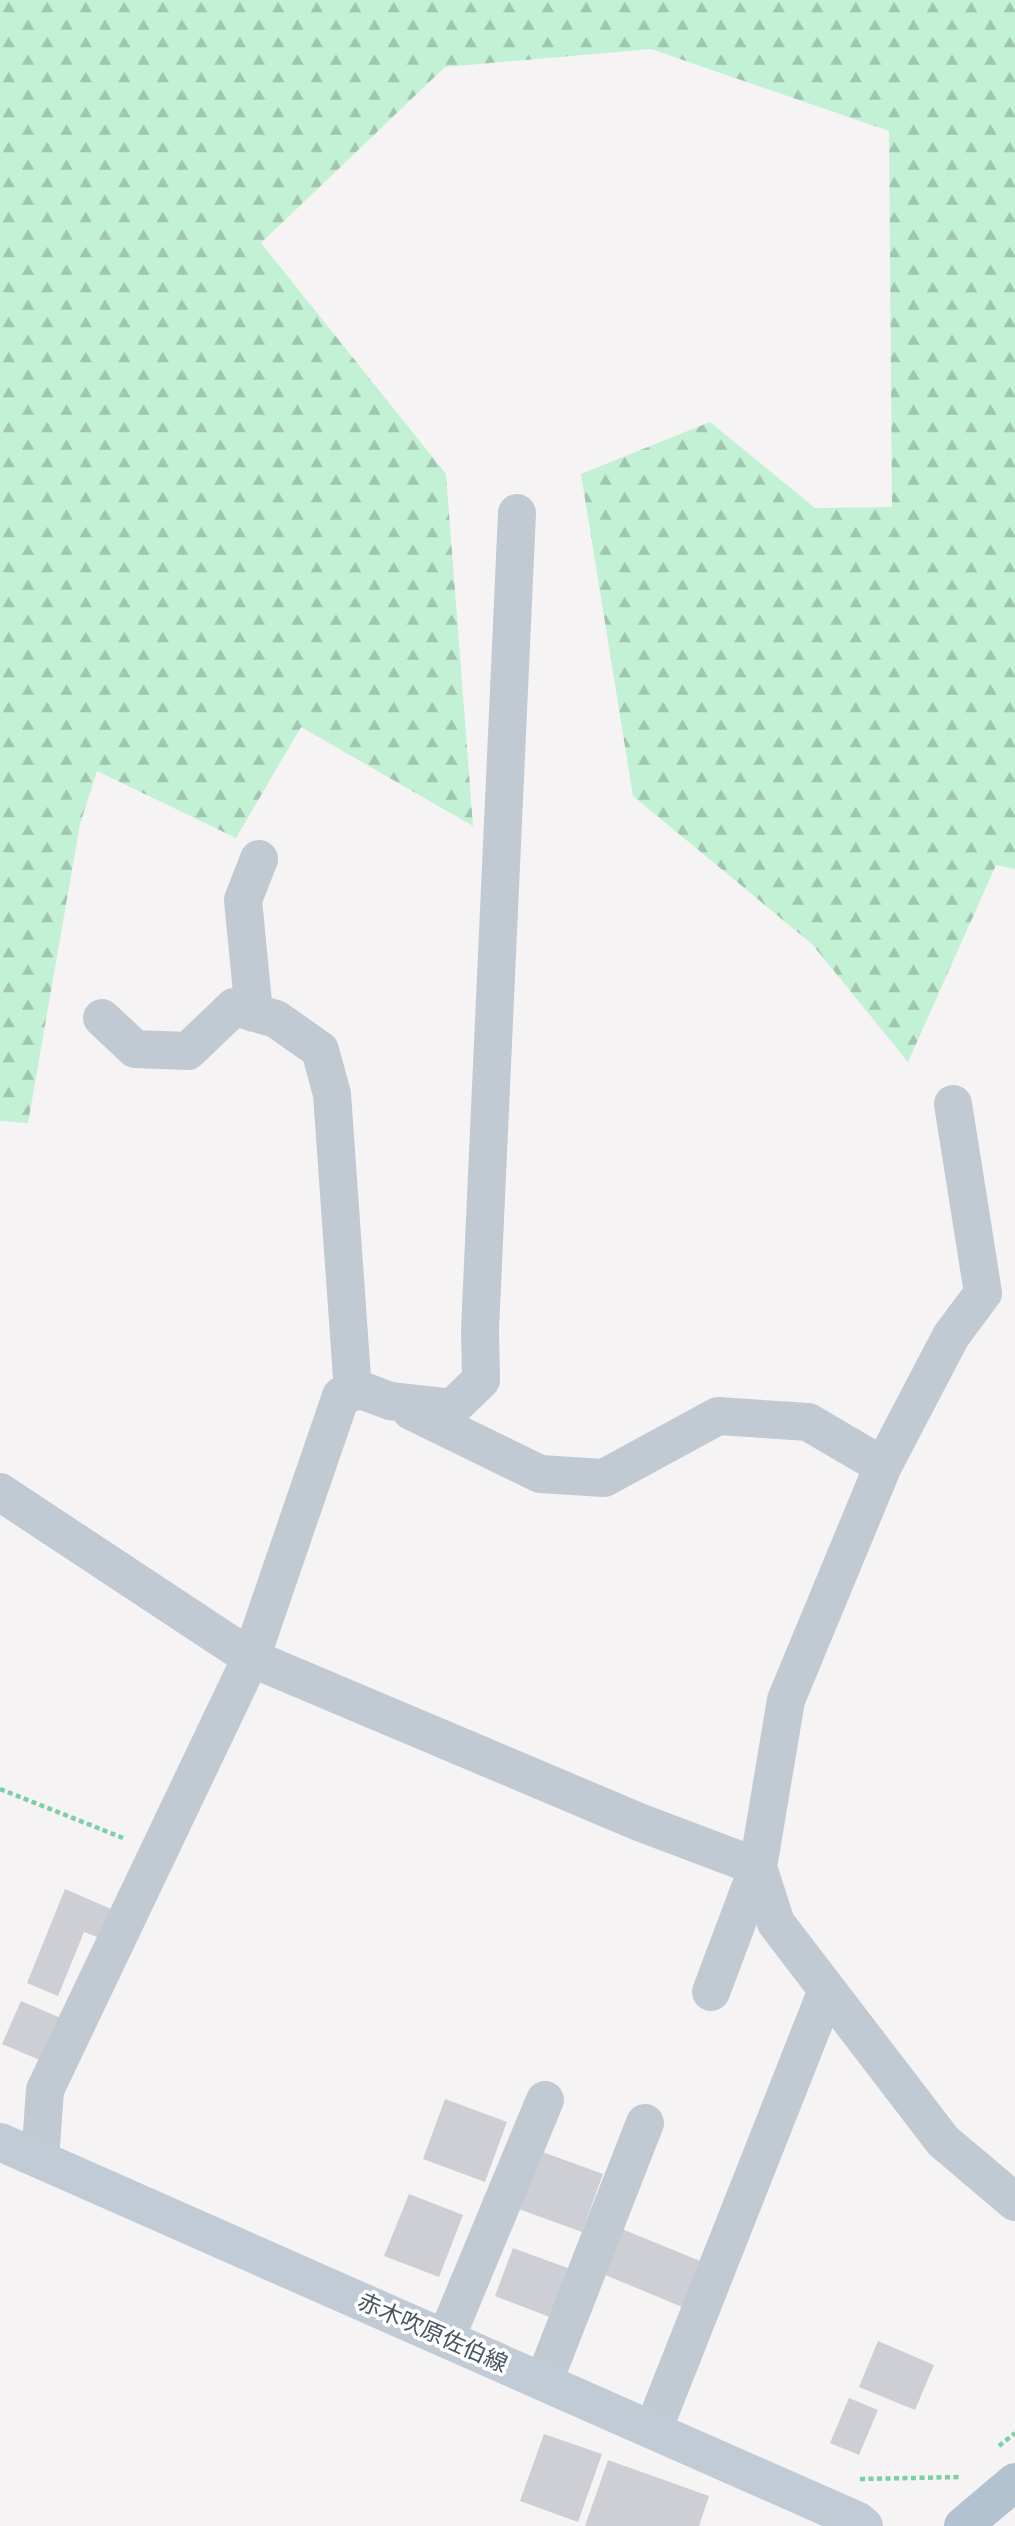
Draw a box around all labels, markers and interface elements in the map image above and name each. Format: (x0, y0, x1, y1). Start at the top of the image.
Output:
street label: 赤木吹原佐伯線 (353, 2285, 513, 2379)

